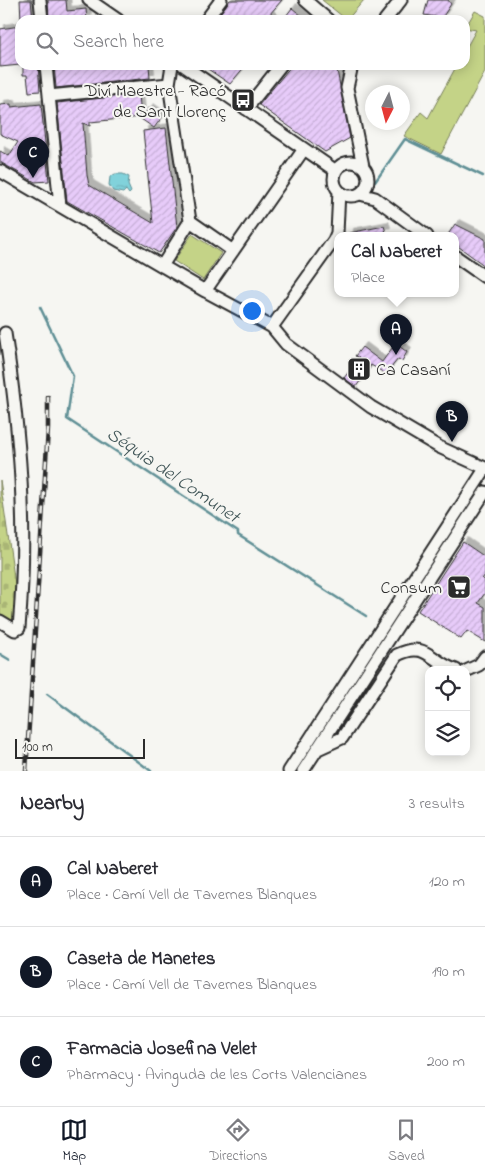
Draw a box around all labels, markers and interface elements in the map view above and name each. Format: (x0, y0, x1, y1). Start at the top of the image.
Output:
search box (15, 15, 470, 70)
icon: search (33, 29, 61, 57)
text: Search here (73, 29, 164, 56)
place label: Diví Maestre - Racó de Sant Llorenç (84, 79, 226, 126)
north arrow (365, 85, 410, 130)
bus stop icon: Diví Maestre - Racó de Sant Llorenç (230, 87, 256, 113)
pin: C (17, 137, 49, 178)
popup (334, 232, 459, 297)
text: Cal Naberet (351, 239, 442, 266)
text: Place (351, 266, 385, 290)
your location (239, 298, 265, 324)
pin: A (380, 314, 412, 355)
building icon: Ca Casaní (346, 356, 372, 382)
place label: Ca Casaní (376, 358, 451, 384)
pin: B (436, 401, 468, 442)
water label: Séquia del Comunet (101, 422, 246, 532)
supermarket icon: Consum (446, 574, 472, 600)
place label: Consum (381, 576, 442, 602)
map controls (425, 666, 470, 756)
button: locate (425, 666, 470, 711)
button: layers (425, 711, 470, 756)
scale bar (15, 736, 145, 759)
text: 100 m (22, 737, 53, 758)
text: Nearby (20, 789, 84, 819)
text: 3 results (409, 792, 465, 816)
text: Cal Naberet (67, 856, 158, 883)
text: A (31, 870, 41, 894)
text: 120 m (429, 870, 465, 894)
text: Place · Camí Vell de Tavernes Blanques (67, 883, 317, 907)
text: Caseta de Manetes (67, 946, 215, 973)
text: B (31, 960, 41, 984)
text: 190 m (432, 960, 465, 984)
text: Place · Camí Vell de Tavernes Blanques (67, 973, 317, 997)
text: Farmacia Josefina Velet (67, 1036, 257, 1063)
text: C (32, 1050, 40, 1074)
text: 200 m (427, 1050, 465, 1074)
text: Pharmacy · Avinguda de les Corts Valencianes (67, 1063, 367, 1087)
tab: Map (60, 1116, 88, 1167)
tab: Directions (209, 1116, 267, 1167)
tab: Saved (388, 1116, 425, 1167)

